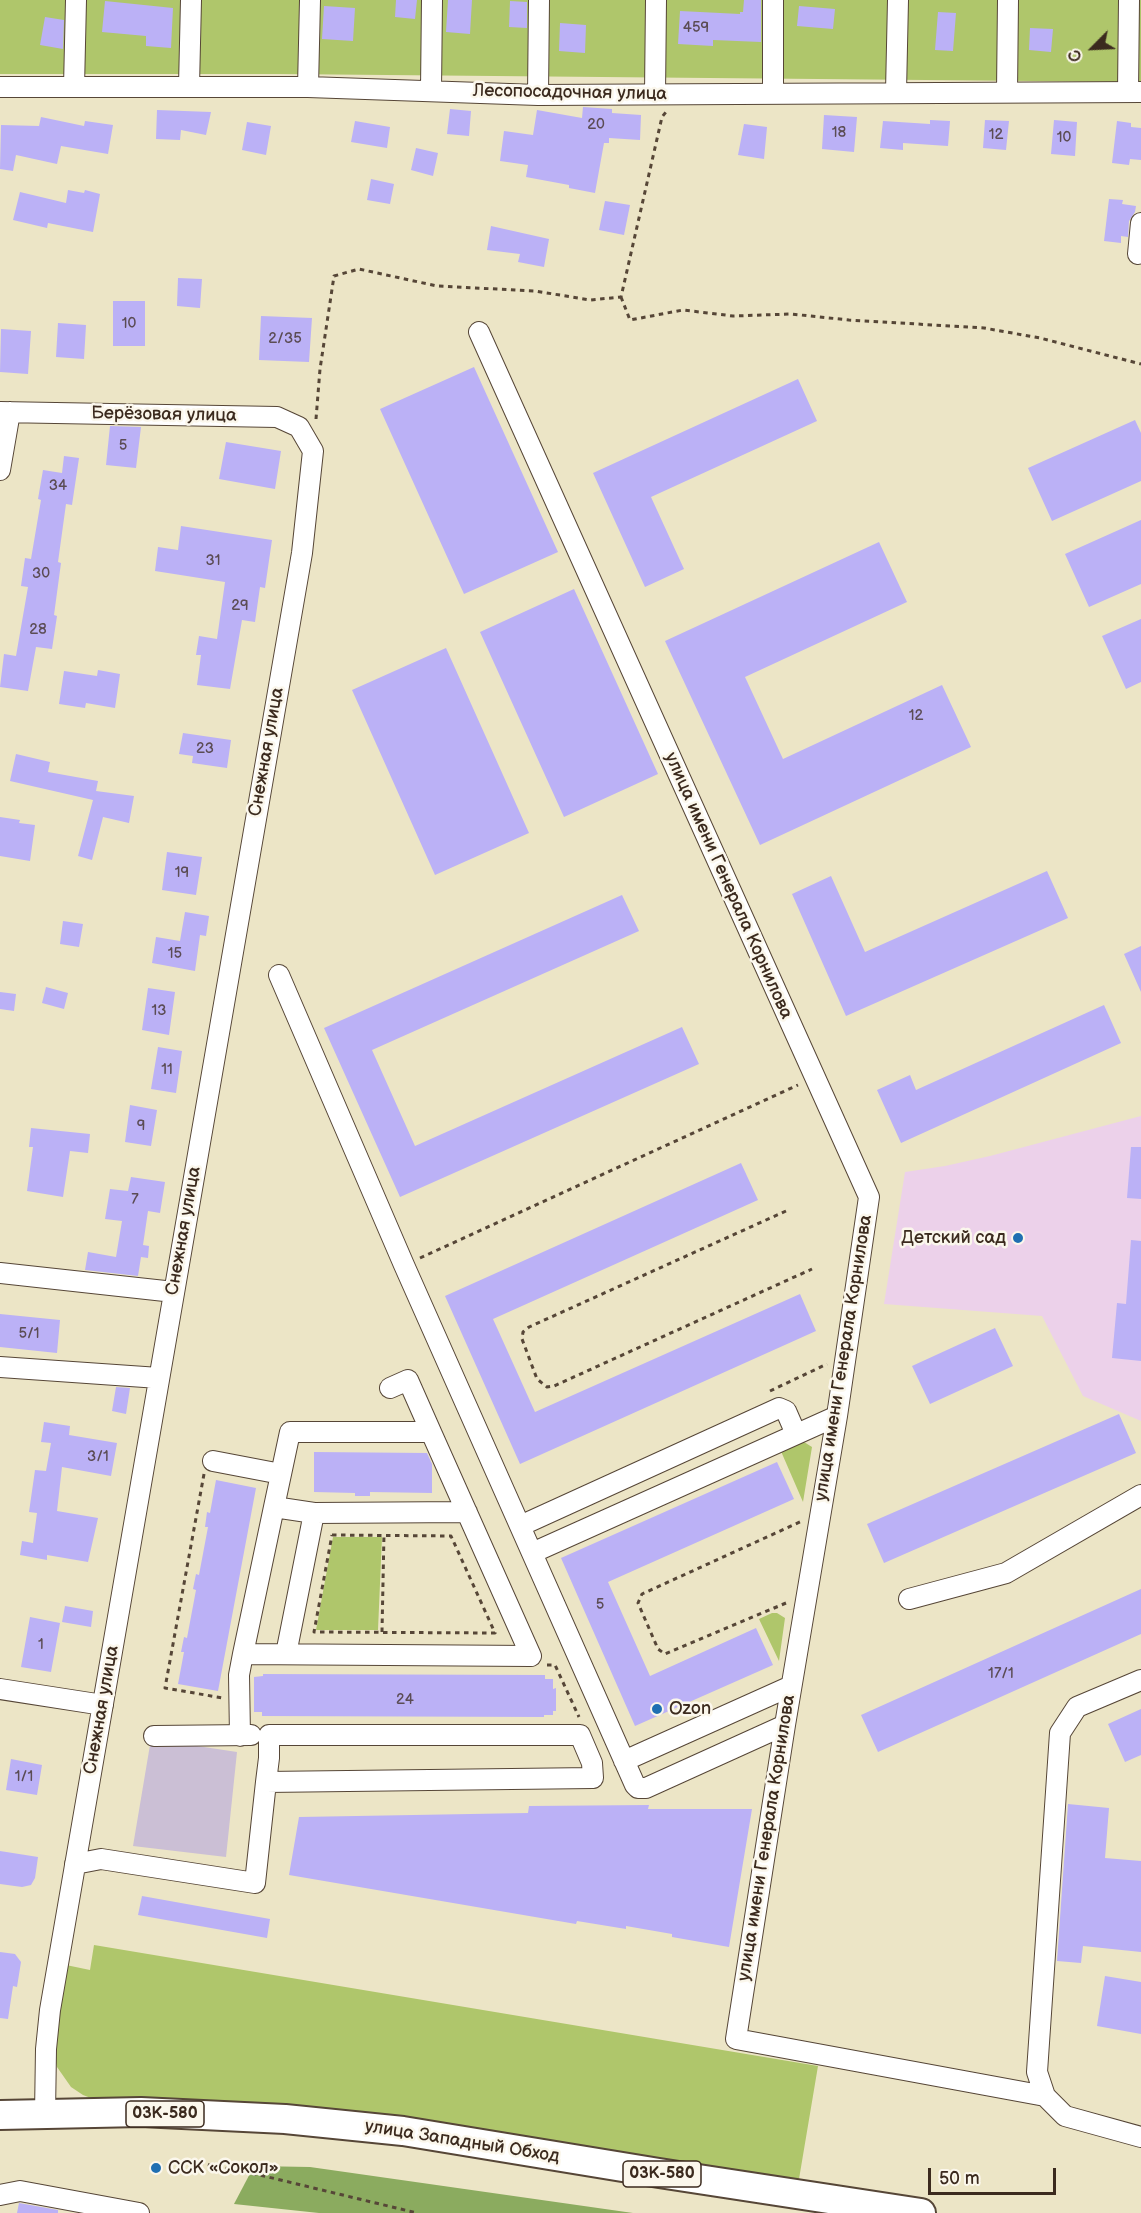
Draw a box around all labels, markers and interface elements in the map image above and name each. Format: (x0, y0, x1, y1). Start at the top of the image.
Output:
north arrow (1063, 18, 1123, 78)
house number: 459 (683, 19, 709, 37)
text: С (1065, 47, 1087, 64)
street label: Лесопосадочная улица (473, 81, 667, 105)
house number: 20 (587, 116, 605, 134)
house number: 18 (832, 124, 846, 142)
house number: 12 (989, 126, 1003, 144)
house number: 10 (1057, 129, 1071, 147)
house number: 10 (122, 315, 136, 333)
house number: 2/35 (268, 330, 302, 348)
street label: Берёзовая улица (91, 403, 237, 427)
house number: 5 (119, 437, 127, 455)
house number: 34 (49, 477, 67, 495)
house number: 31 (205, 552, 221, 570)
house number: 30 (32, 565, 50, 583)
house number: 29 (231, 597, 249, 615)
house number: 28 (29, 621, 47, 639)
street label: Снежная улица (245, 686, 289, 818)
house number: 12 (909, 707, 923, 725)
house number: 23 (196, 740, 214, 758)
street label: улица имени Генерала Корнилова (659, 749, 797, 1023)
house number: 19 (175, 864, 189, 882)
house number: 15 (168, 945, 182, 963)
house number: 13 (151, 1002, 167, 1020)
house number: 11 (161, 1061, 173, 1079)
house number: 9 (137, 1117, 145, 1135)
street label: Снежная улица (162, 1165, 206, 1297)
house number: 7 (131, 1191, 139, 1209)
street label: улица имени Генерала Корнилова (811, 1213, 877, 1503)
place label: Детский сад (901, 1227, 1006, 1249)
marker: Детский сад (1011, 1231, 1025, 1245)
house number: 5/1 (18, 1325, 40, 1343)
house number: 3/1 (87, 1448, 109, 1466)
house number: 5 (596, 1596, 604, 1614)
house number: 1 (38, 1636, 44, 1654)
street label: Снежная улица (80, 1644, 124, 1776)
house number: 17/1 (988, 1665, 1014, 1683)
house number: 24 (396, 1691, 414, 1709)
street label: улица имени Генерала Корнилова (734, 1693, 800, 1983)
place label: Ozon (669, 1698, 711, 1720)
marker: Ozon (650, 1702, 664, 1716)
house number: 1/1 (15, 1768, 33, 1786)
road number: 03К-580 (126, 2101, 204, 2127)
street label: улица Западный Обход (363, 2116, 561, 2168)
scale bar (931, 2156, 1058, 2194)
place label: ССК «Сокол» (168, 2157, 279, 2179)
marker: ССК «Сокол» (149, 2161, 163, 2175)
road number: 03К-580 (623, 2161, 701, 2187)
text: 50 m (939, 2168, 980, 2189)

